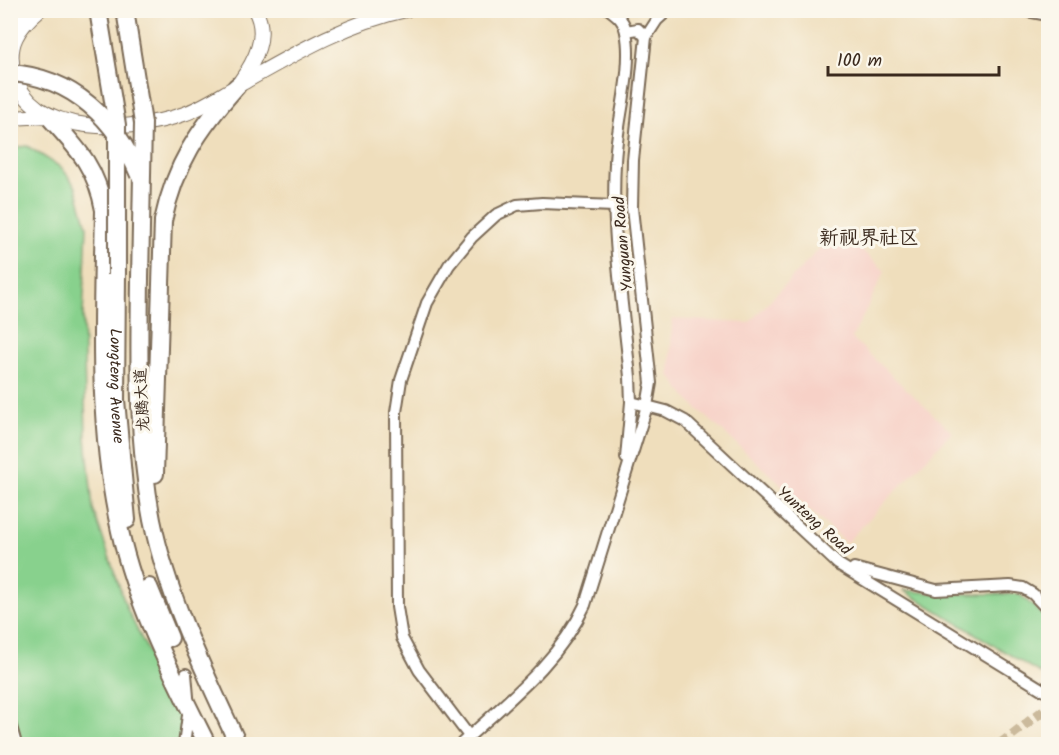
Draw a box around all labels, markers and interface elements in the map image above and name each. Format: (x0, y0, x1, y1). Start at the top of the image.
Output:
scale bar (828, 39, 999, 77)
text: 100 m (837, 47, 882, 76)
street label: Yunguan Road (607, 194, 640, 292)
district label: 新视界社区 (819, 223, 919, 255)
street label: Longteng Avenue (102, 328, 131, 445)
street label: 龙腾大道 (128, 367, 157, 433)
street label: Yunteng Road (771, 481, 858, 562)

